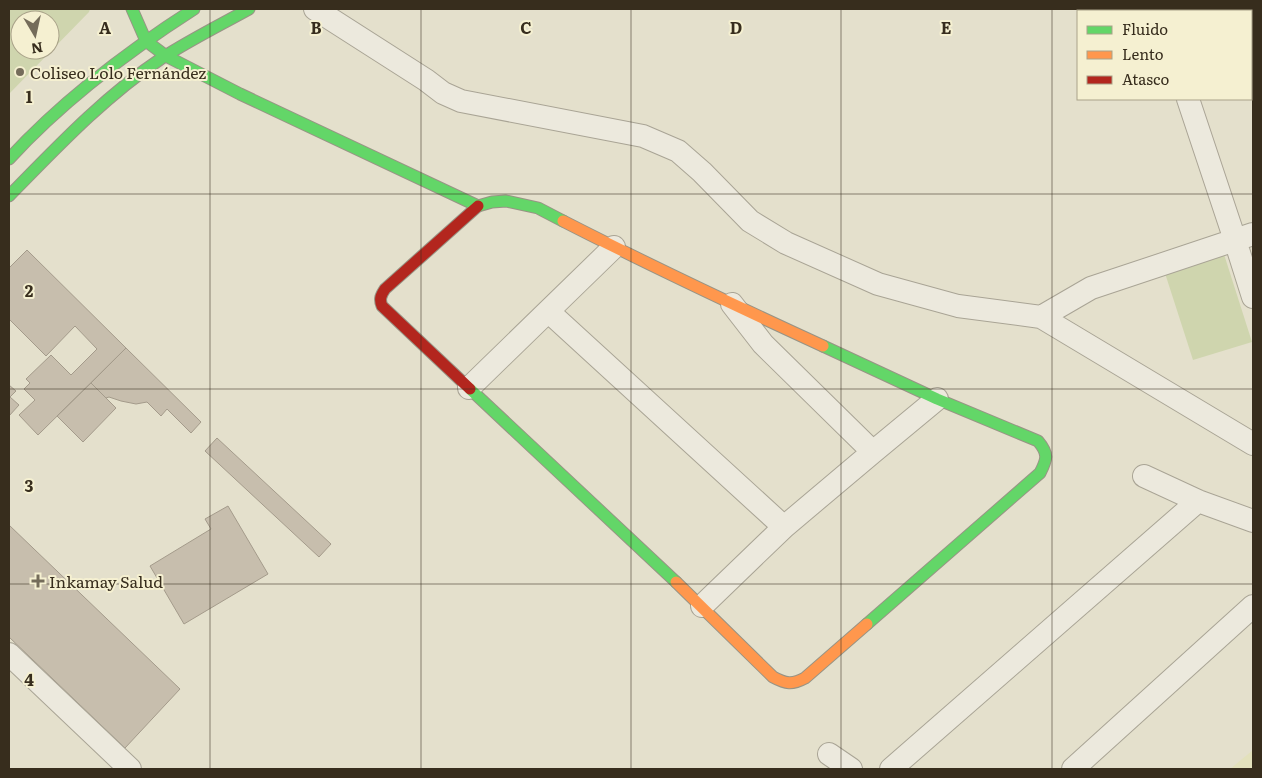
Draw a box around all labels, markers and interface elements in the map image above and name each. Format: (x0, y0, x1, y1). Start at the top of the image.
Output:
north arrow (10, 10, 60, 60)
legend (1077, 10, 1252, 100)
text: A (99, 15, 111, 39)
text: B (310, 15, 322, 39)
text: C (520, 15, 532, 39)
text: D (730, 15, 742, 39)
text: E (941, 15, 952, 39)
text: Fluido (1122, 17, 1168, 40)
text: N (30, 38, 45, 60)
text: Lento (1122, 42, 1164, 65)
place label: Coliseo Lolo Fernández (30, 60, 207, 84)
marker: Coliseo Lolo Fernández (14, 66, 26, 78)
text: Atasco (1122, 67, 1169, 90)
text: 1 (26, 84, 33, 108)
text: 2 (25, 278, 34, 302)
text: 3 (25, 473, 34, 497)
place label: Inkamay Salud (49, 569, 163, 593)
marker: Inkamay Salud (31, 574, 45, 588)
text: 4 (24, 667, 34, 691)

